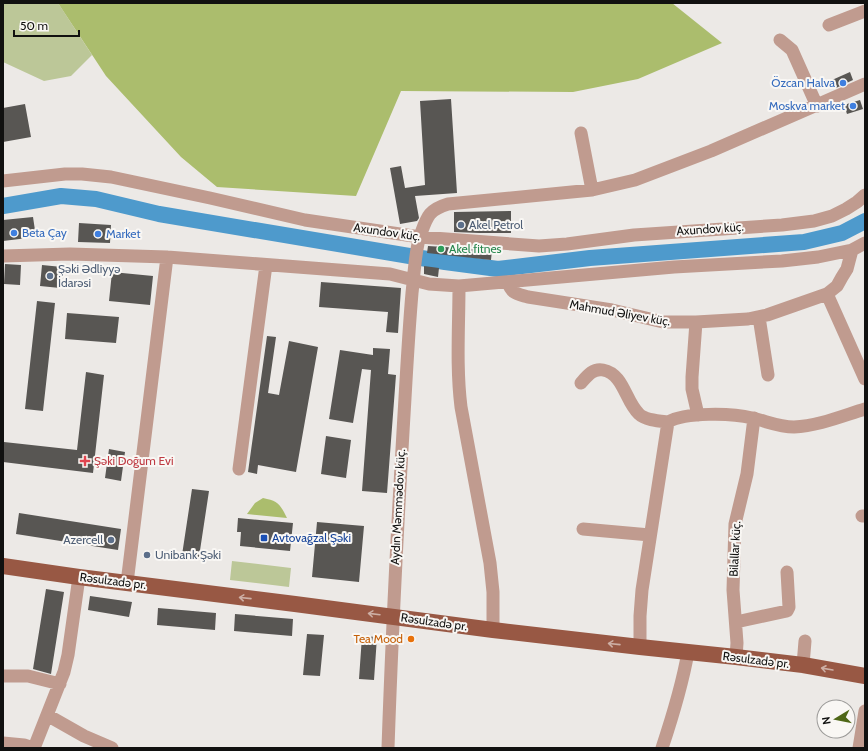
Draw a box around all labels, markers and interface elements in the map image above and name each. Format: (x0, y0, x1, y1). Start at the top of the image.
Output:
scale bar (14, 12, 79, 38)
text: 50 m (20, 18, 48, 33)
place label: Özcan Halva (771, 75, 835, 90)
marker: Özcan Halva (838, 78, 848, 88)
place label: Moskva market (769, 98, 845, 113)
marker: Moskva market (848, 101, 858, 111)
place label: Akel Petrol (469, 217, 523, 232)
street label: Axundov küç. (353, 219, 422, 244)
street label: Axundov küç. (676, 219, 744, 238)
marker: Akel Petrol (456, 220, 466, 230)
place label: Beta Çay (22, 225, 67, 240)
place label: Market (106, 226, 141, 241)
marker: Beta Çay (9, 228, 19, 238)
marker: Market (93, 229, 103, 239)
place label: Akel fitnes (449, 241, 502, 256)
marker: Akel fitnes (436, 244, 446, 254)
place label: Şəki Ədliyyə İdarəsi (58, 261, 120, 290)
marker: Şəki Ədliyyə İdarəsi (45, 271, 55, 281)
street label: Mahmud Əliyev küç. (568, 296, 672, 329)
street label: Aydın Məmmədov küç. (387, 449, 408, 565)
place label: Şəki Doğum Evi (94, 453, 173, 468)
marker: Şəki Doğum Evi (79, 455, 91, 467)
street label: Bilallar küç. (726, 521, 743, 577)
place label: Avtovağzal Şəki (272, 530, 351, 545)
place label: Azercell (63, 532, 103, 547)
marker: Avtovağzal Şəki (259, 533, 269, 543)
marker: Azercell (106, 535, 116, 545)
place label: Unibank Şəki (155, 547, 221, 562)
marker: Unibank Şəki (142, 550, 152, 560)
street label: Rəsulzadə pr. (79, 569, 147, 592)
one-way arrow (239, 594, 252, 602)
street label: Rəsulzadə pr. (400, 609, 468, 634)
one-way arrow (368, 610, 381, 618)
place label: Tea Mood (353, 631, 403, 646)
marker: Tea Mood (406, 634, 416, 644)
one-way arrow (608, 641, 621, 648)
street label: Rəsulzadə pr. (722, 648, 790, 671)
one-way arrow (820, 665, 833, 673)
north arrow (816, 699, 856, 739)
text: N (819, 716, 834, 726)

